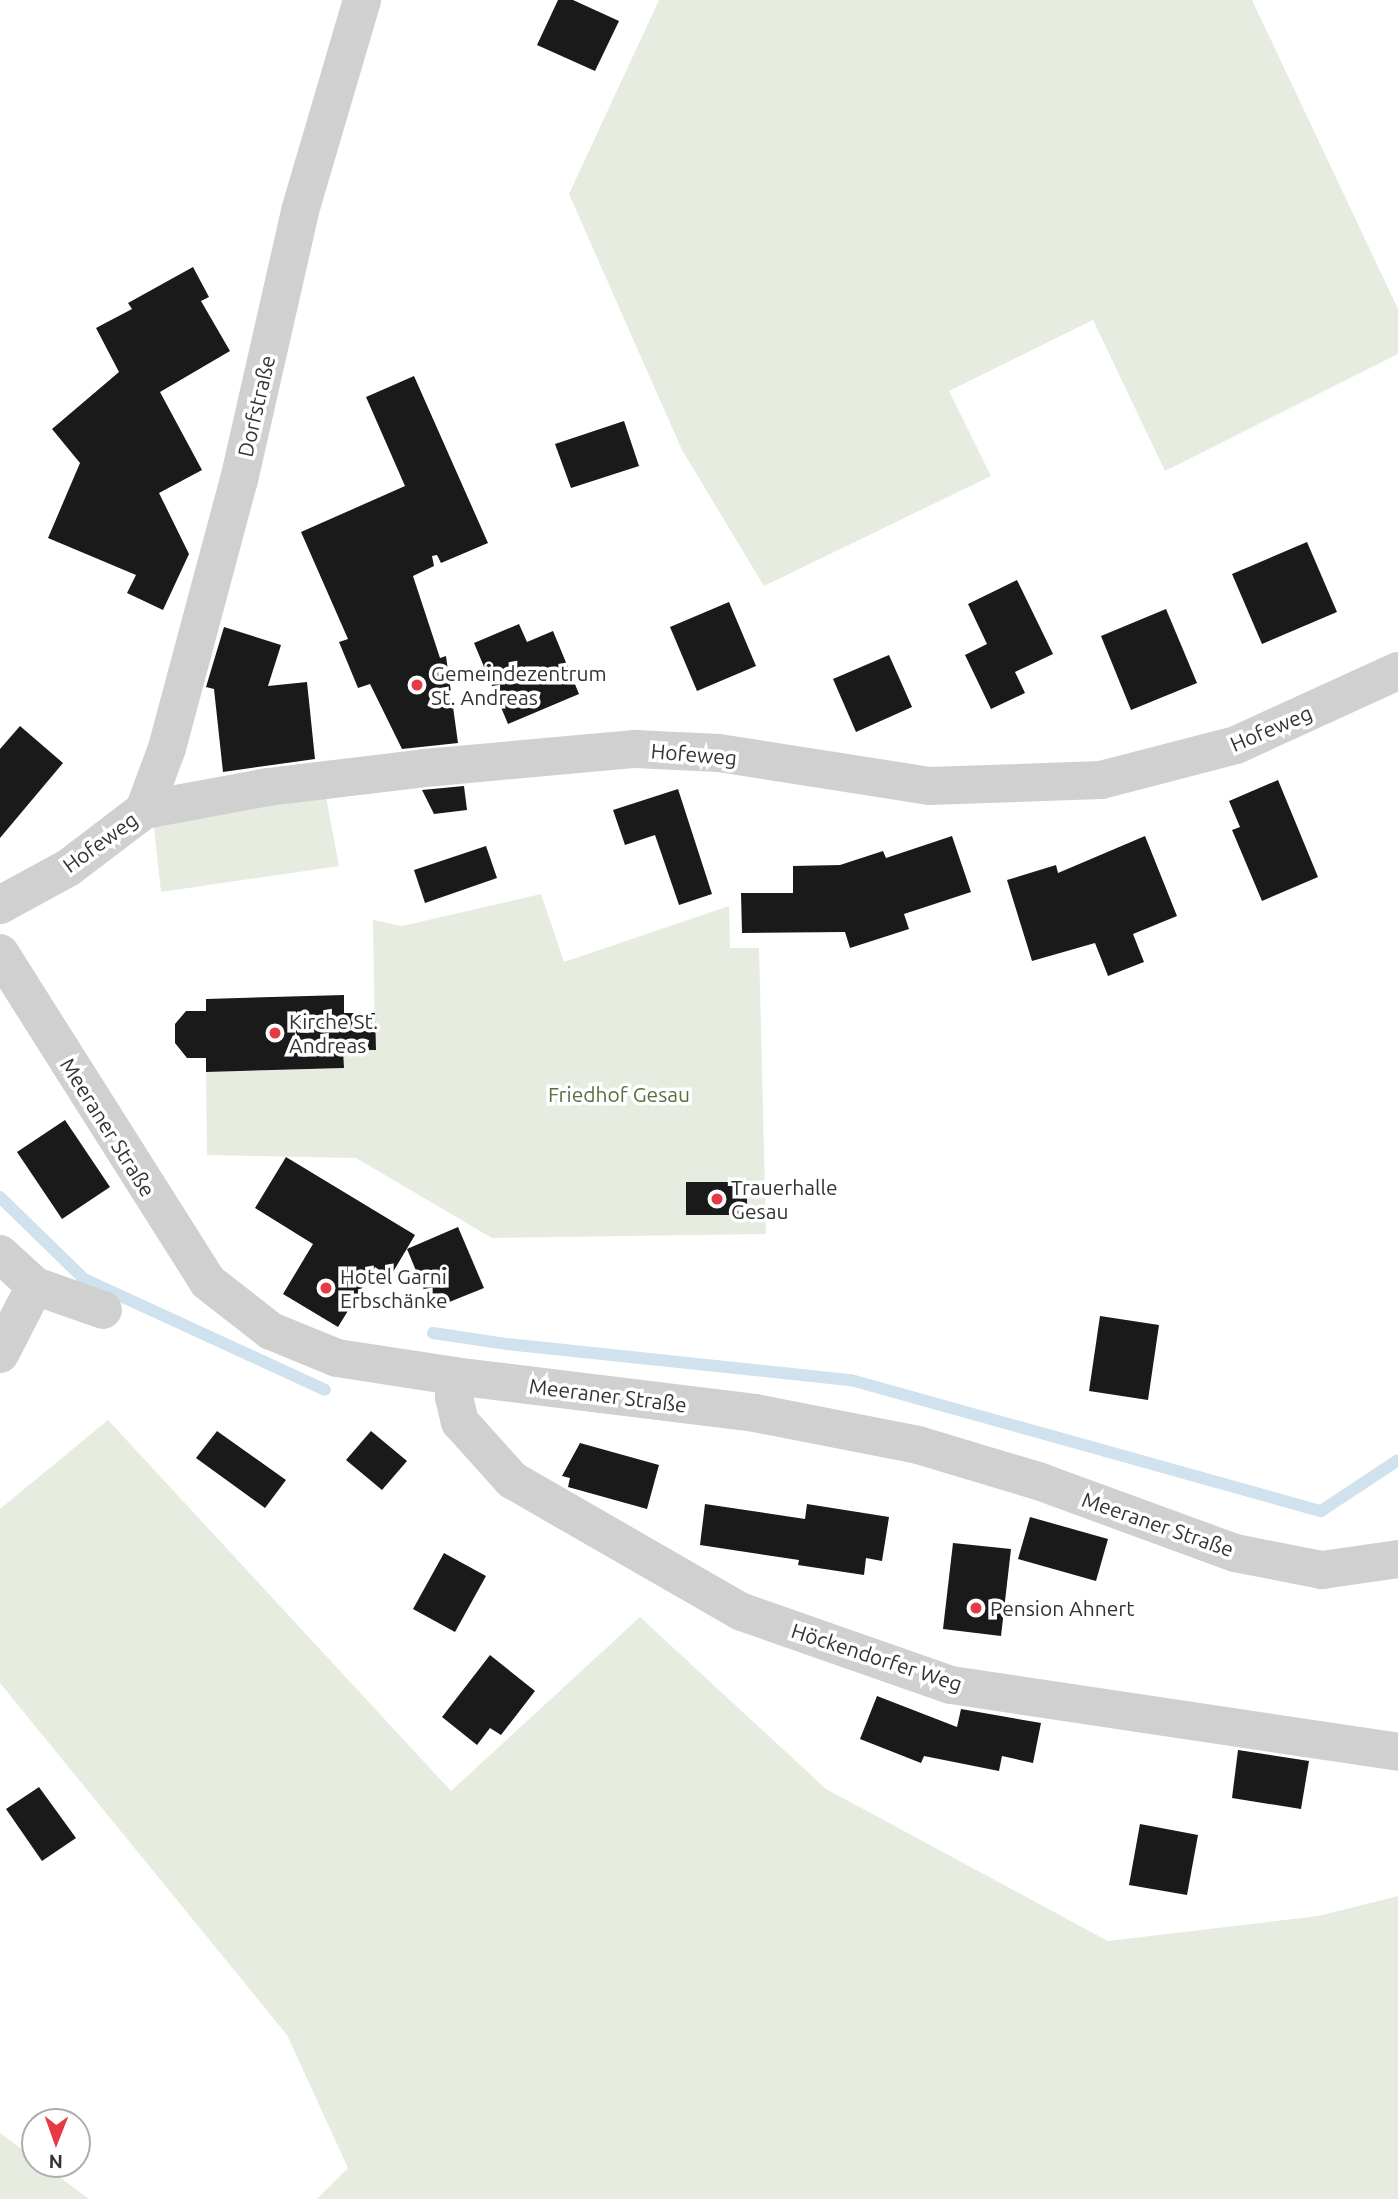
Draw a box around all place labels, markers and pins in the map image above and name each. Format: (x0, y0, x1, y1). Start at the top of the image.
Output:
place label: Gemeindezentrum St. Andreas (431, 660, 607, 710)
marker: Gemeindezentrum St. Andreas (409, 677, 425, 693)
place label: Kirche St. Andreas (289, 1008, 378, 1058)
marker: Kirche St. Andreas (267, 1025, 283, 1041)
place label: Trauerhalle Gesau (731, 1174, 838, 1224)
marker: Trauerhalle Gesau (709, 1191, 725, 1207)
place label: Hotel Garni Erbschänke (340, 1263, 448, 1313)
marker: Hotel Garni Erbschänke (318, 1280, 334, 1296)
place label: Pension Ahnert (990, 1595, 1134, 1621)
marker: Pension Ahnert (968, 1600, 984, 1616)

